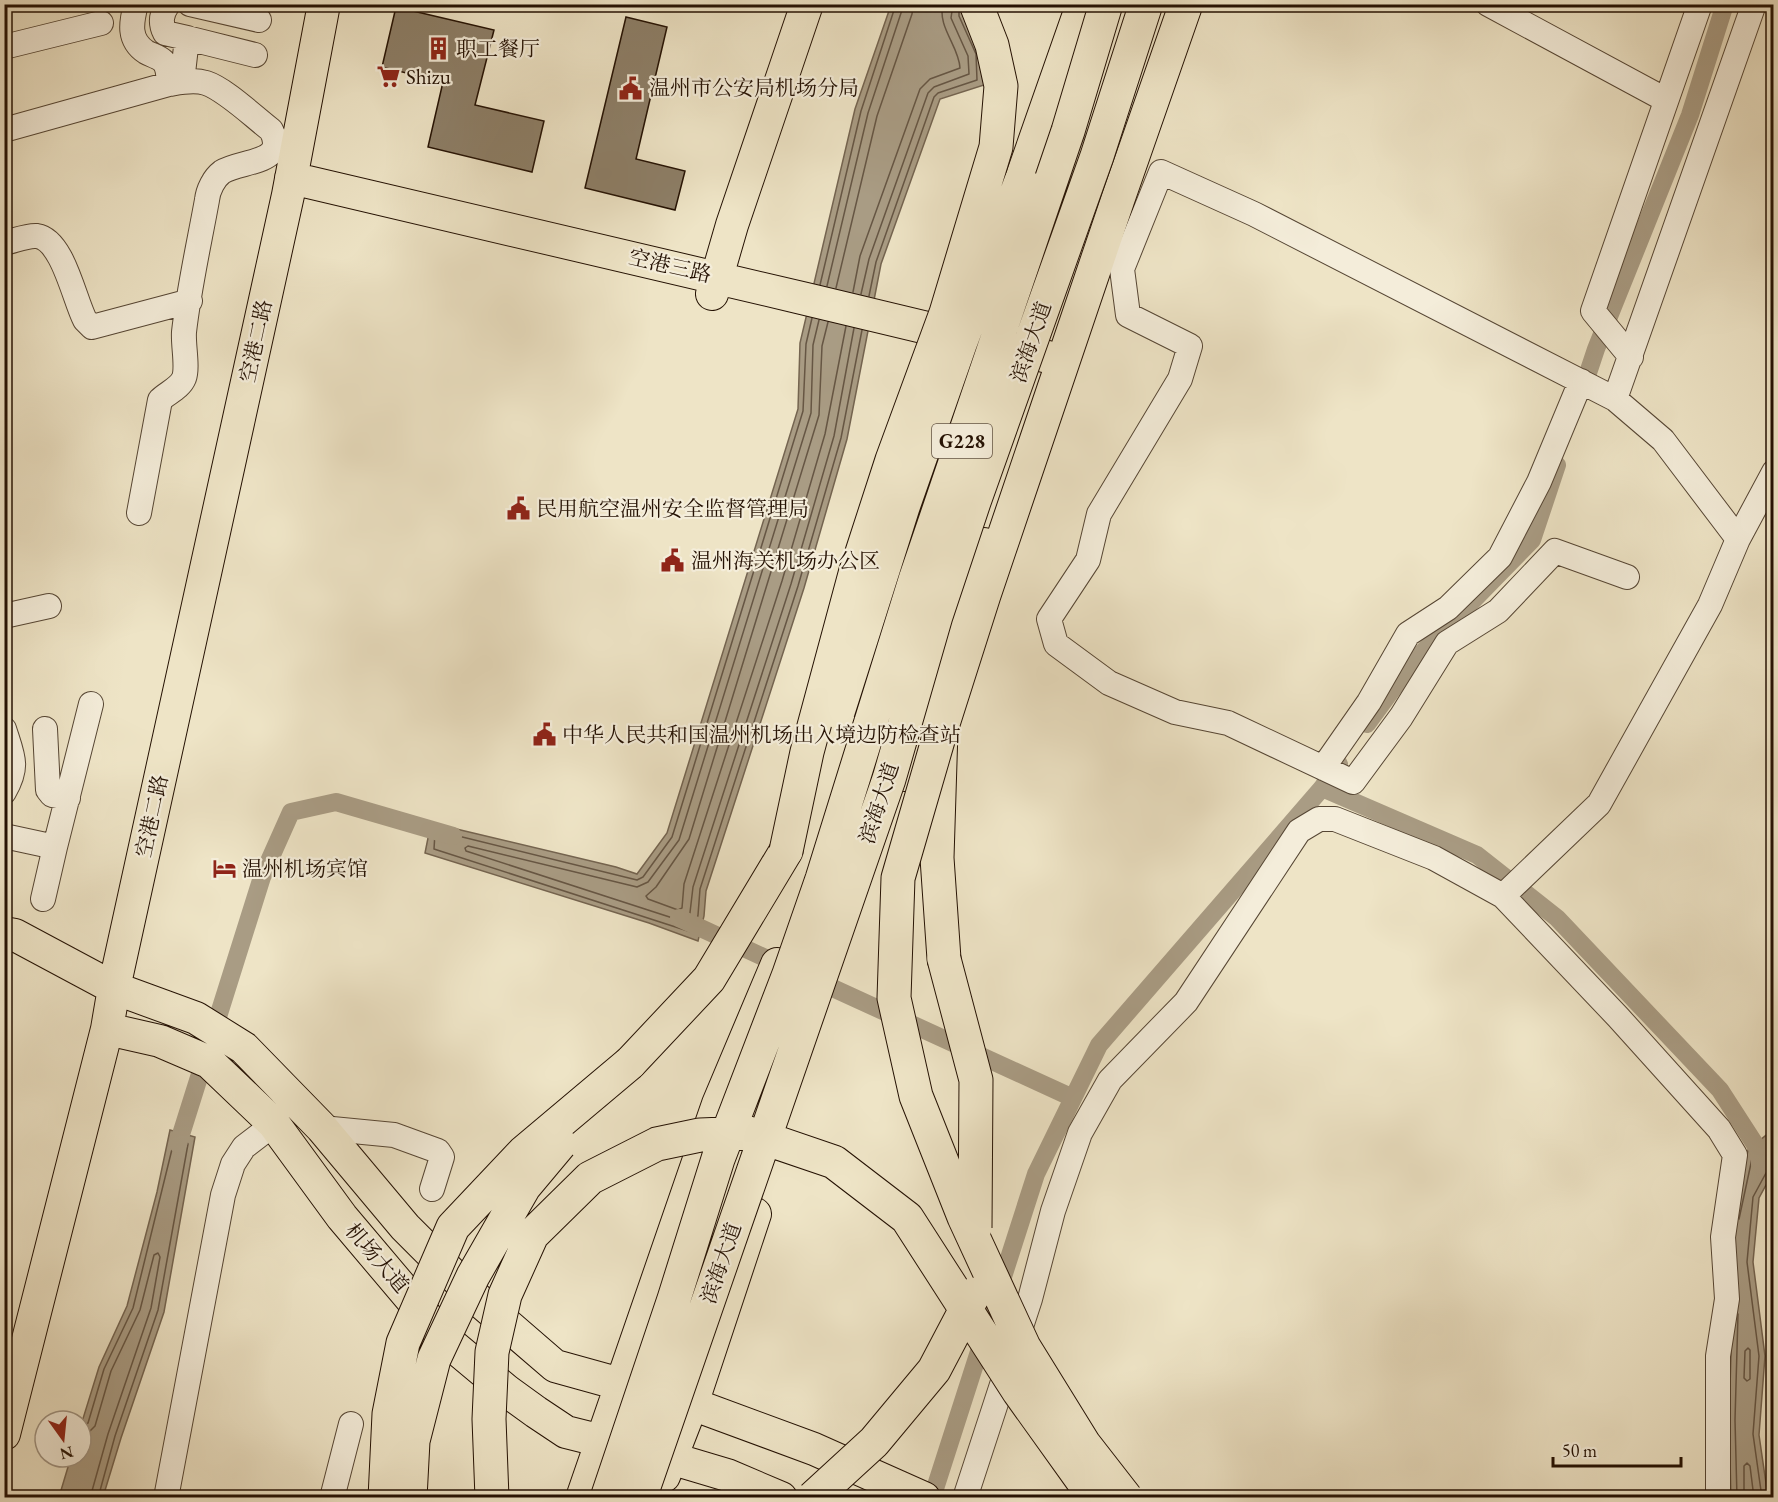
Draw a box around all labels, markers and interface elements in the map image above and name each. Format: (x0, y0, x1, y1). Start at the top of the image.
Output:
place label: 职工餐厅 (456, 35, 540, 62)
building icon: 职工餐厅 (425, 36, 451, 62)
place label: Shizu (406, 63, 451, 90)
supermarket icon: Shizu (375, 64, 401, 90)
place label: 温州市公安局机场分局 (649, 74, 859, 101)
public building icon: 温州市公安局机场分局 (618, 75, 644, 101)
street label: 空港三路 (626, 243, 714, 288)
street label: 空港二路 (234, 297, 277, 385)
street label: 滨海大道 (1004, 298, 1057, 386)
road number: G228 (932, 424, 992, 458)
place label: 民用航空温州安全监督管理局 (536, 495, 809, 522)
public building icon: 民用航空温州安全监督管理局 (505, 496, 531, 522)
place label: 温州海关机场办公区 (691, 547, 880, 574)
public building icon: 温州海关机场办公区 (660, 548, 686, 574)
place label: 中华人民共和国温州机场出入境边防检查站 (562, 721, 961, 748)
public building icon: 中华人民共和国温州机场出入境边防检查站 (531, 722, 557, 748)
street label: 滨海大道 (853, 759, 904, 847)
street label: 空港二路 (130, 772, 173, 860)
place label: 温州机场宾馆 (242, 855, 368, 882)
hotel icon: 温州机场宾馆 (211, 856, 237, 882)
street label: 机场大道 (340, 1217, 415, 1298)
street label: 滨海大道 (694, 1219, 747, 1307)
north arrow (33, 1409, 93, 1469)
scale bar (1553, 1430, 1680, 1468)
text: 50 m (1562, 1439, 1597, 1462)
text: N (58, 1441, 76, 1465)

